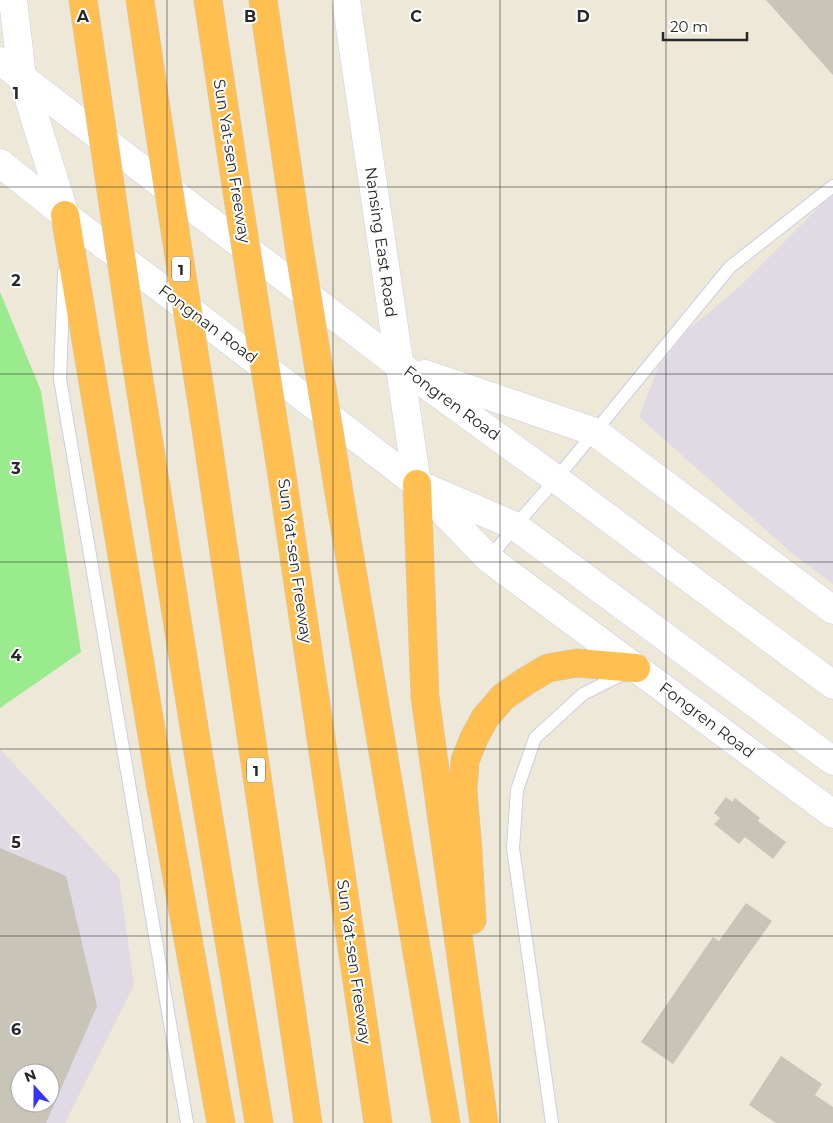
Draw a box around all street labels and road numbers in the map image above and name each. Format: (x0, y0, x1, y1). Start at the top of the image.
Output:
street label: Sun Yat-sen Freeway (210, 78, 254, 245)
street label: Nansing East Road (361, 166, 401, 318)
road number: 1 (172, 256, 190, 282)
street label: Fongnan Road (155, 281, 261, 367)
street label: Fongren Road (400, 362, 504, 444)
street label: Sun Yat-sen Freeway (274, 477, 316, 645)
street label: Fongren Road (656, 678, 758, 762)
road number: 1 (247, 758, 265, 782)
street label: Sun Yat-sen Freeway (333, 878, 375, 1046)

